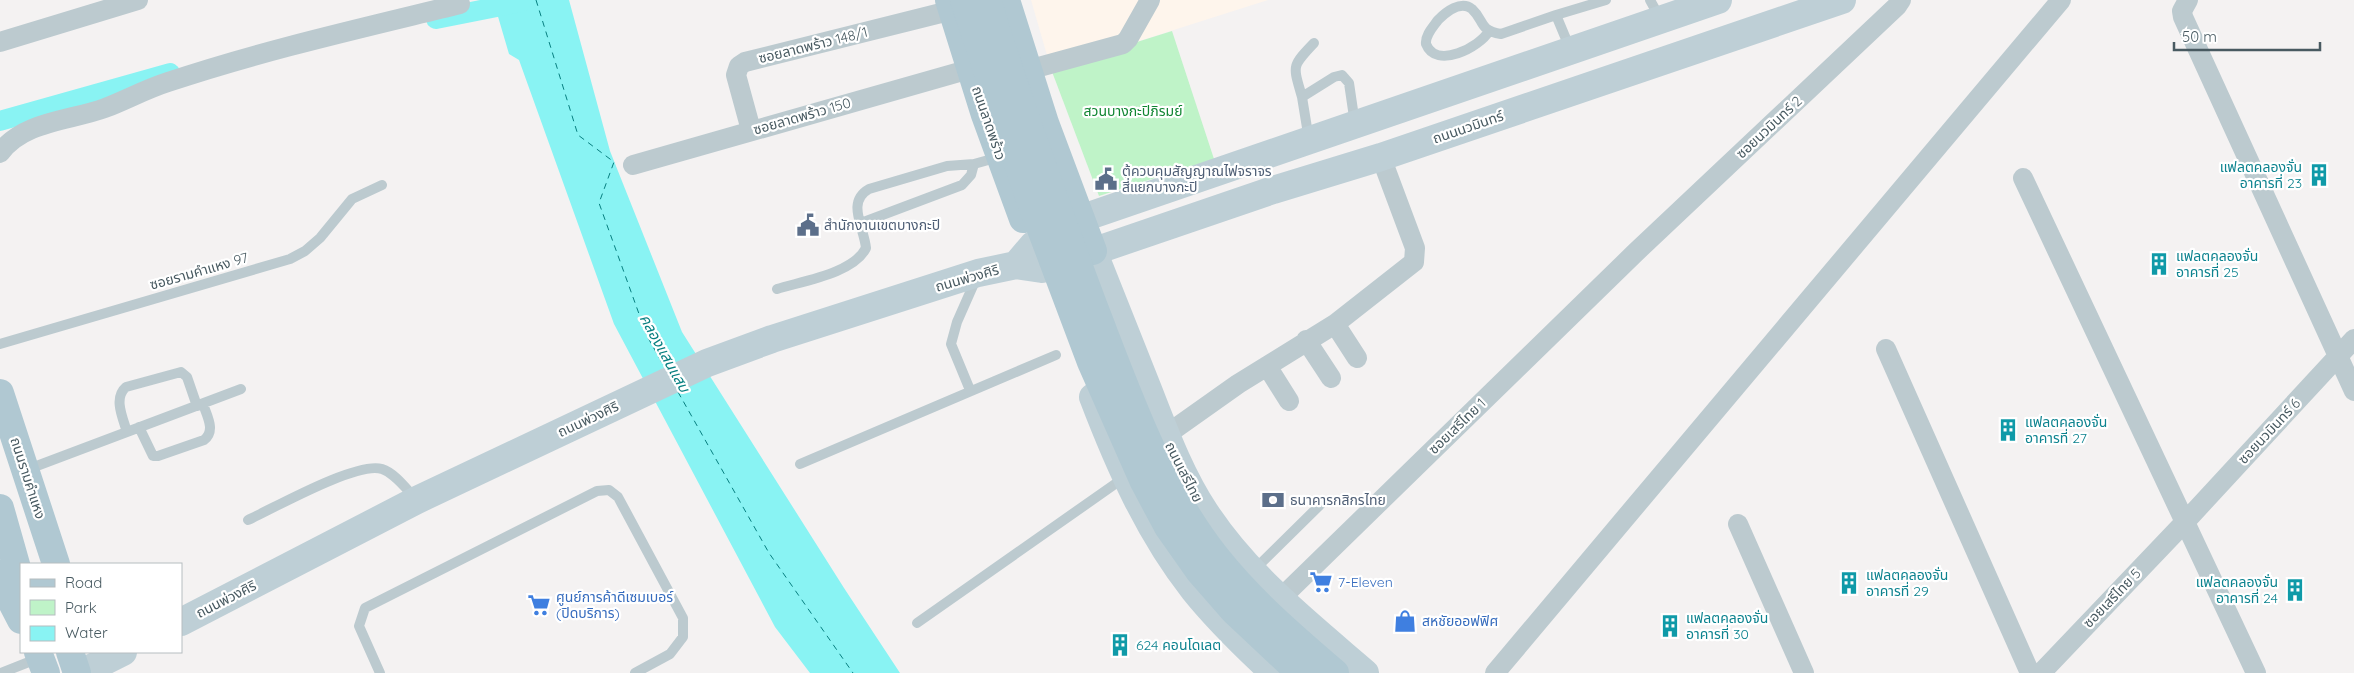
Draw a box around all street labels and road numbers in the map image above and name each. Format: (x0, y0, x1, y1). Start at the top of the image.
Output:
street label: ซอยลาดพร้าว 148/1 (757, 23, 869, 67)
street label: ถนนลาดพร้าว (968, 84, 1010, 162)
street label: ซอยนวมินทร์ 2 (1732, 92, 1806, 162)
street label: ซอยลาดพร้าว 150 (751, 93, 853, 139)
street label: ถนนนวมินทร์ (1430, 106, 1506, 147)
street label: ซอยรามคำแหง 97 (148, 248, 250, 294)
street label: ถนนพ่วงศิริ (933, 260, 1001, 296)
street label: ซอยเสรีไทย 1 (1424, 394, 1490, 458)
street label: ซอยนวมินทร์ 6 (2234, 394, 2304, 468)
street label: ถนนพ่วงศิริ (555, 397, 622, 441)
street label: ถนนรามคำแหง (6, 435, 50, 521)
street label: ถนนเสรีไทย (1161, 439, 1207, 505)
street label: ซอยเสรีไทย 5 (2079, 565, 2145, 631)
street label: ถนนพ่วงศิริ (193, 576, 259, 622)

